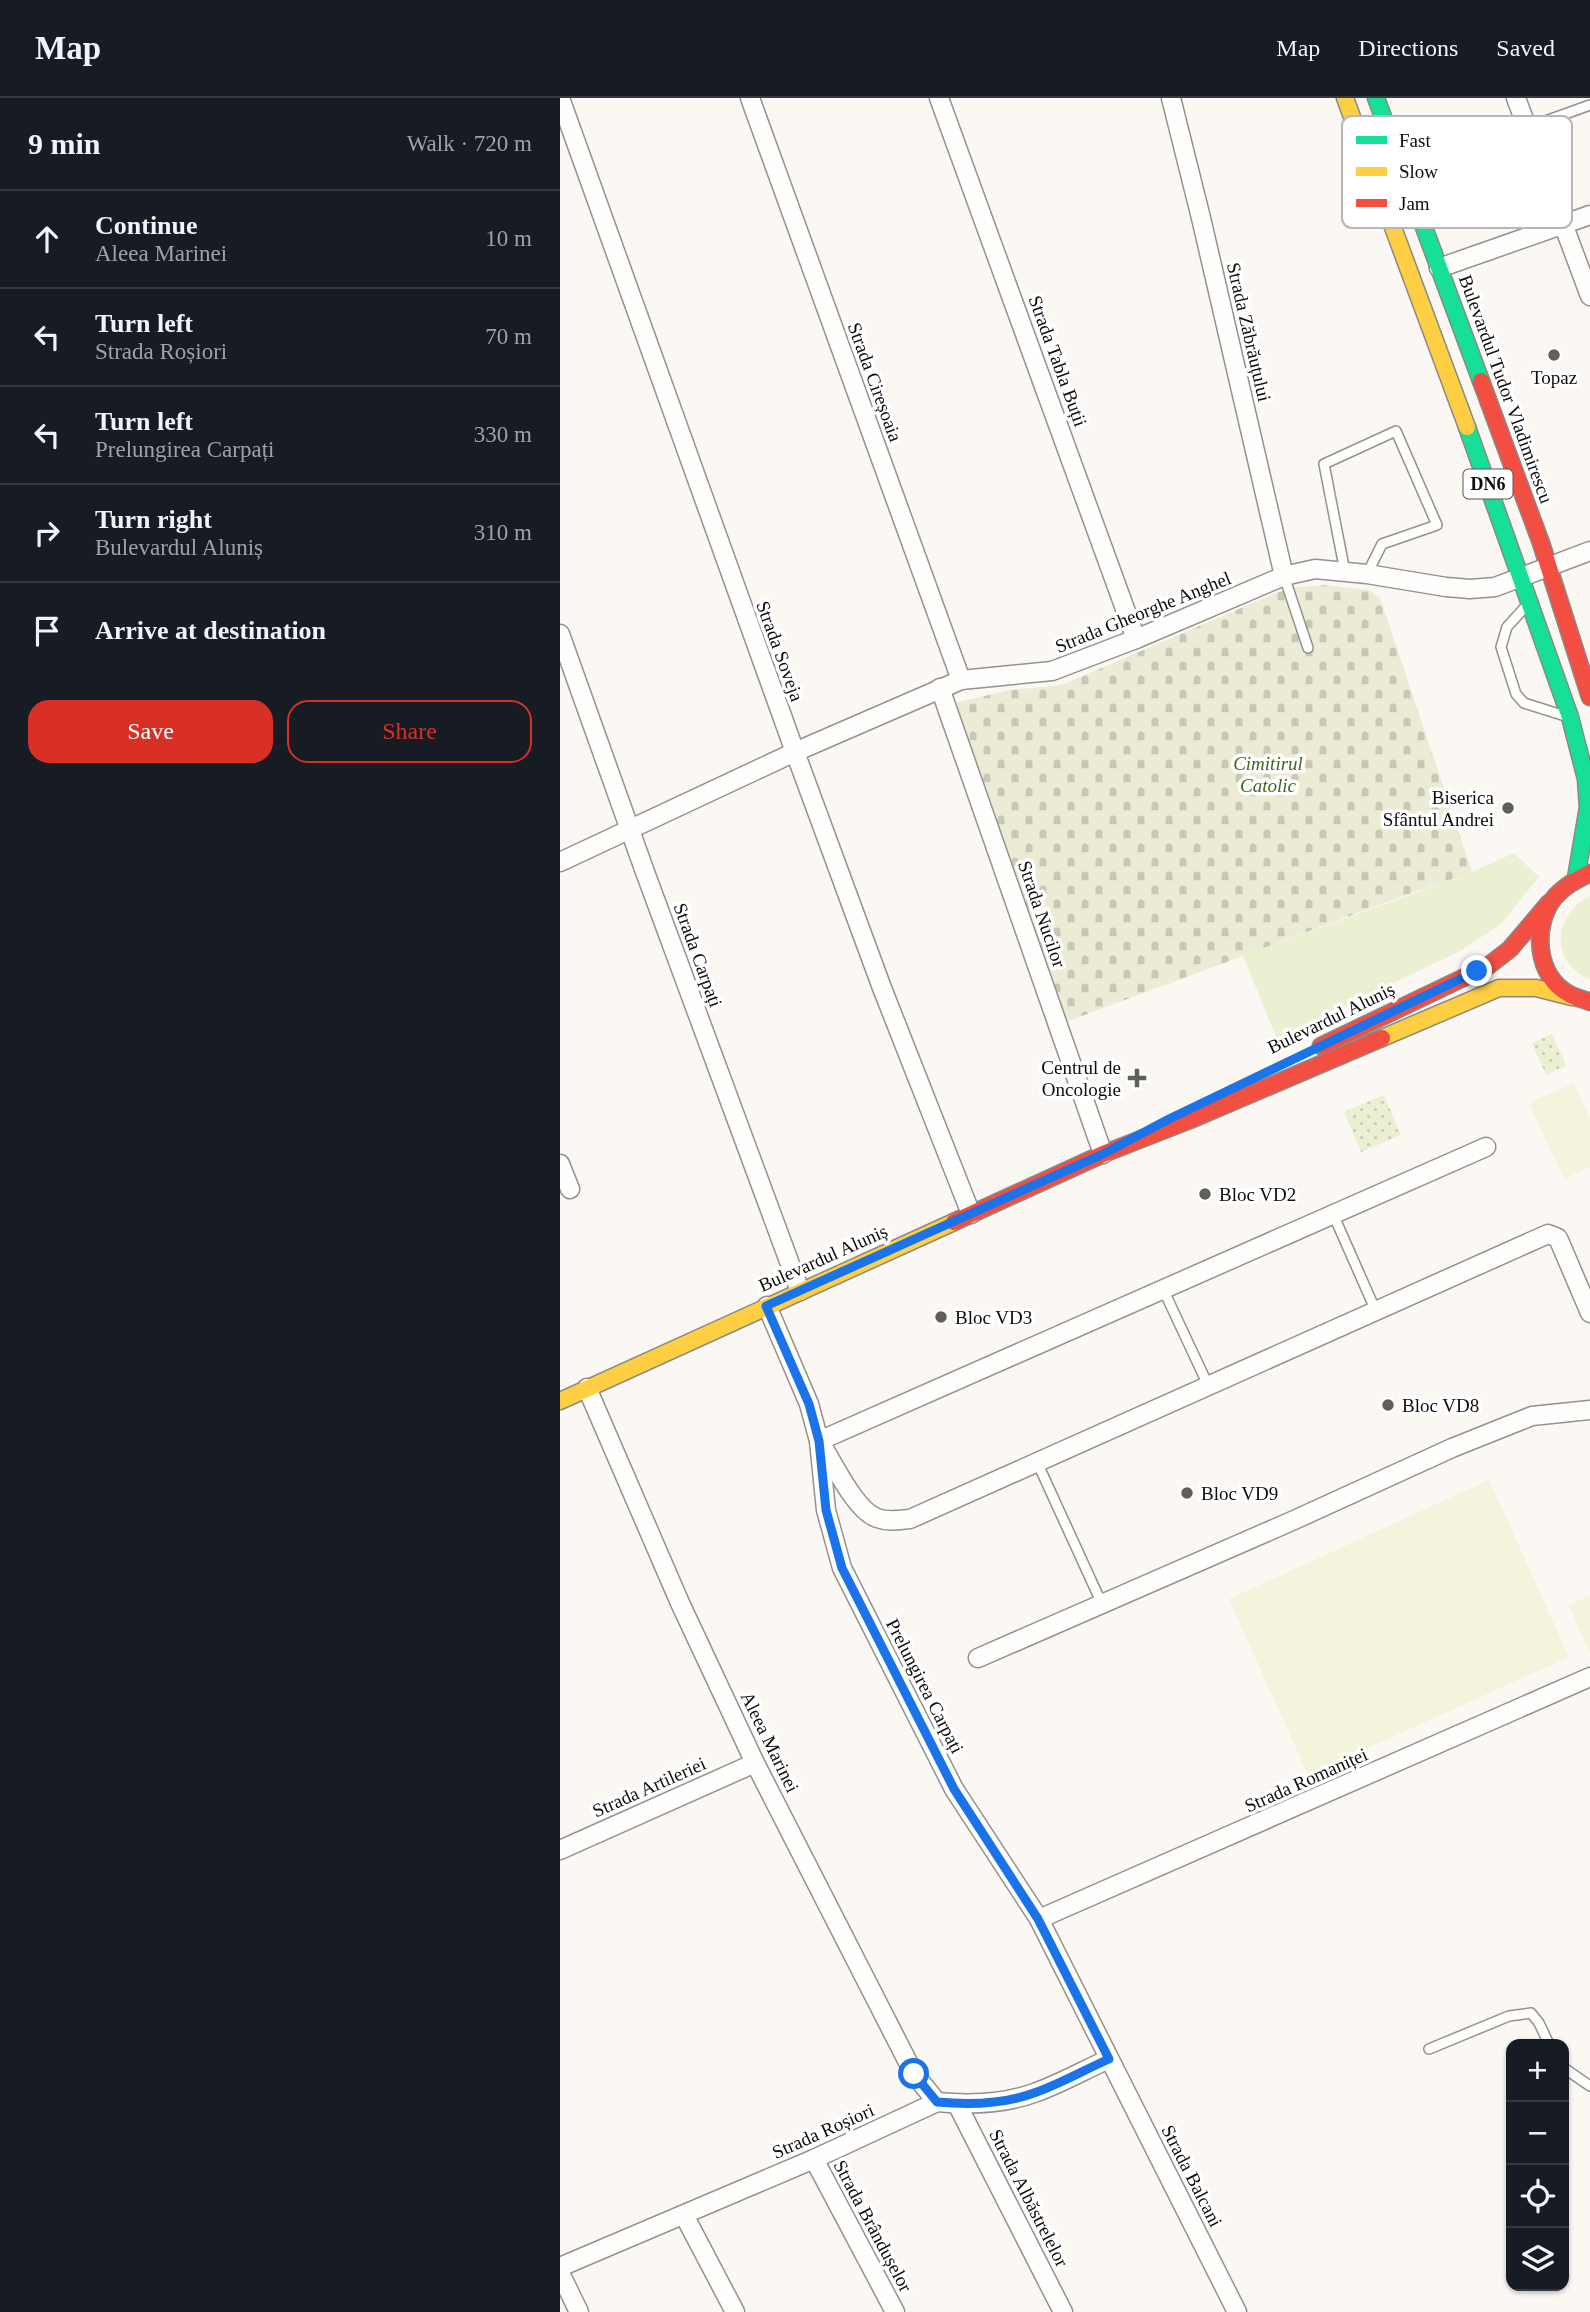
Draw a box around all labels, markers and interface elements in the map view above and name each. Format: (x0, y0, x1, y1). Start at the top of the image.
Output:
text: Map (35, 30, 101, 66)
text: Map (1276, 35, 1320, 61)
text: Directions (1358, 35, 1458, 61)
text: Saved (1496, 35, 1555, 61)
legend (1342, 116, 1572, 228)
text: 9 min (28, 127, 101, 160)
text: Fast (1399, 130, 1431, 151)
text: Walk · 720 m (407, 131, 532, 156)
text: Slow (1399, 161, 1438, 182)
text: Jam (1399, 193, 1430, 214)
text: Continue (95, 211, 198, 240)
icon: ahead (28, 220, 66, 258)
text: 10 m (485, 226, 532, 251)
text: Aleea Marinei (95, 241, 227, 266)
street label: Strada Zăbrăuțului (1223, 260, 1275, 404)
street label: Bulevardul Tudor Vladimirescu (1455, 272, 1557, 506)
street label: Strada Tabla Buții (1025, 293, 1091, 429)
text: Turn left (95, 309, 193, 338)
icon: left (28, 318, 66, 356)
street label: Strada Cireșoaia (844, 320, 906, 445)
text: 70 m (485, 324, 532, 349)
text: Strada Roșiori (95, 339, 227, 364)
marker: Topaz (1546, 347, 1562, 363)
place label: Topaz (1531, 367, 1577, 388)
text: Turn left (95, 407, 193, 436)
icon: left (28, 416, 66, 454)
text: 330 m (474, 422, 532, 447)
text: Prelungirea Carpați (95, 437, 274, 462)
road number: DN6 (1464, 470, 1513, 498)
text: Turn right (95, 505, 212, 534)
icon: right (28, 514, 66, 552)
text: 310 m (474, 520, 532, 545)
text: Bulevardul Aluniș (95, 535, 263, 560)
street label: Strada Gheorghe Anghel (1052, 567, 1234, 657)
street label: Strada Soveja (752, 598, 808, 704)
icon: arrive (28, 612, 66, 650)
text: Arrive at destination (95, 616, 326, 645)
button: Save (28, 700, 273, 763)
button: Share (287, 700, 532, 763)
park label: Cimitirul Catolic (1233, 753, 1303, 796)
place label: Biserica Sfântul Andrei (1383, 787, 1495, 830)
marker: Biserica Sfântul Andrei (1500, 800, 1516, 816)
street label: Strada Nucilor (1014, 858, 1070, 971)
street label: Strada Carpați (669, 900, 727, 1010)
route end (1461, 955, 1492, 986)
street label: Bulevardul Aluniș (1264, 978, 1398, 1058)
place label: Centrul de Oncologie (1041, 1057, 1121, 1100)
marker: Centrul de Oncologie (1127, 1068, 1147, 1088)
place label: Bloc VD2 (1219, 1184, 1296, 1205)
marker: Bloc VD2 (1197, 1186, 1213, 1202)
street label: Bulevardul Aluniș (755, 1220, 891, 1296)
place label: Bloc VD3 (955, 1307, 1032, 1328)
marker: Bloc VD3 (933, 1309, 949, 1325)
place label: Bloc VD8 (1402, 1395, 1479, 1416)
marker: Bloc VD8 (1380, 1397, 1396, 1413)
place label: Bloc VD9 (1201, 1483, 1278, 1504)
marker: Bloc VD9 (1179, 1485, 1195, 1501)
street label: Prelungirea Carpați (882, 1615, 968, 1757)
street label: Aleea Marinei (737, 1688, 803, 1796)
street label: Strada Romaniței (1241, 1743, 1371, 1817)
street label: Strada Artileriei (589, 1753, 709, 1821)
map controls (1506, 2039, 1569, 2291)
button: + (1506, 2039, 1569, 2102)
route start (898, 2058, 929, 2089)
street label: Strada Roșiori (769, 2099, 877, 2163)
button: − (1506, 2102, 1569, 2165)
street label: Strada Balcani (1157, 2122, 1227, 2230)
street label: Strada Albăstrelelor (985, 2126, 1073, 2271)
street label: Strada Brândușelor (829, 2157, 917, 2296)
button: locate (1506, 2165, 1569, 2228)
button: layers (1506, 2228, 1569, 2291)

